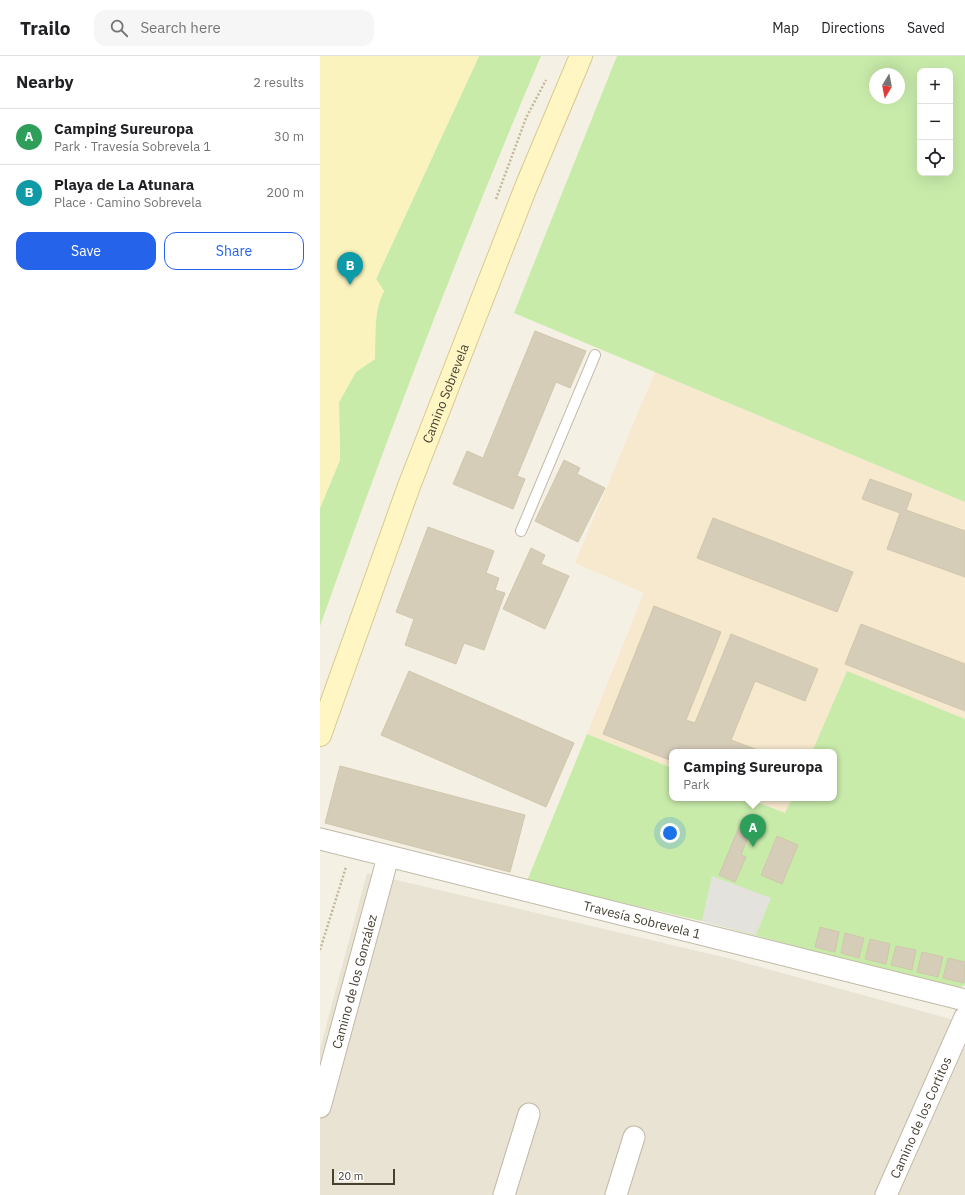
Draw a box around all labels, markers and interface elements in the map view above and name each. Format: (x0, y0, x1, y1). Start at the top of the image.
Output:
search box (94, 10, 374, 46)
text: Trailo (20, 16, 70, 40)
icon: search (108, 17, 130, 39)
text: Search here (140, 18, 221, 37)
text: Map (772, 19, 799, 37)
text: Directions (821, 19, 885, 37)
text: Saved (907, 19, 945, 37)
north arrow (869, 68, 905, 104)
map controls (917, 68, 953, 176)
button: + (917, 68, 953, 104)
text: Nearby (16, 71, 74, 93)
text: 2 results (253, 74, 304, 91)
button: − (917, 104, 953, 140)
text: Camping Sureuropa (54, 119, 194, 138)
text: A (25, 128, 33, 145)
text: 30 m (274, 128, 304, 145)
text: Park · Travesía Sobrevela 1 (54, 138, 211, 155)
button: locate (917, 140, 953, 176)
text: Playa de La Atunara (54, 175, 194, 194)
text: B (25, 184, 33, 201)
text: 200 m (266, 184, 304, 201)
text: Place · Camino Sobrevela (54, 194, 202, 211)
button: Save (16, 232, 156, 270)
button: Share (164, 232, 304, 270)
pin: B (337, 252, 363, 285)
street label: Camino Sobrevela (418, 341, 472, 445)
popup (669, 749, 837, 801)
text: Camping Sureuropa (683, 757, 823, 776)
text: Park (683, 776, 709, 793)
pin: A (740, 814, 766, 847)
your location (660, 823, 680, 843)
street label: Travesía Sobrevela 1 (582, 897, 703, 942)
street label: Camino de los González (328, 912, 381, 1051)
street label: Camino de los Cortitos (886, 1054, 955, 1181)
scale bar (332, 1167, 395, 1186)
text: 20 m (338, 1169, 363, 1183)

